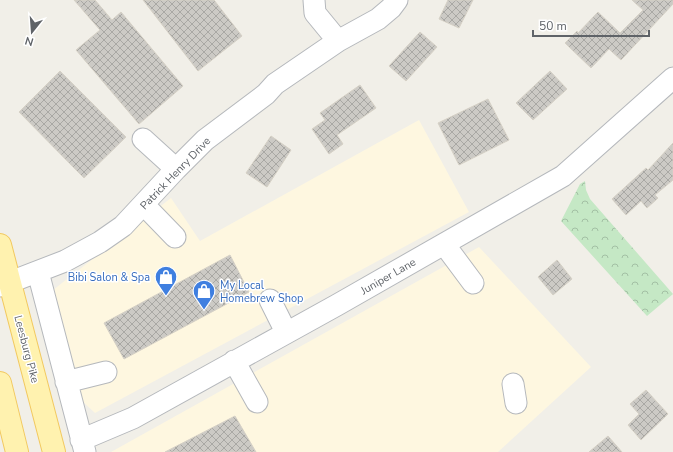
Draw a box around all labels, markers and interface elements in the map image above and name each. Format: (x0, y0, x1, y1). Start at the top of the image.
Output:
north arrow (12, 12, 52, 52)
scale bar (533, 12, 649, 38)
text: 50 m (539, 18, 567, 34)
text: N (23, 33, 35, 49)
street label: Patrick Henry Drive (137, 134, 214, 213)
street label: Juniper Lane (357, 254, 419, 299)
shop icon: Bibi Salon & Spa (153, 264, 179, 297)
place label: Bibi Salon & Spa (68, 270, 150, 285)
shop icon: My Local Homebrew Shop (191, 278, 217, 311)
place label: My Local Homebrew Shop (220, 278, 303, 306)
street label: Leesburg Pike (10, 314, 43, 385)

